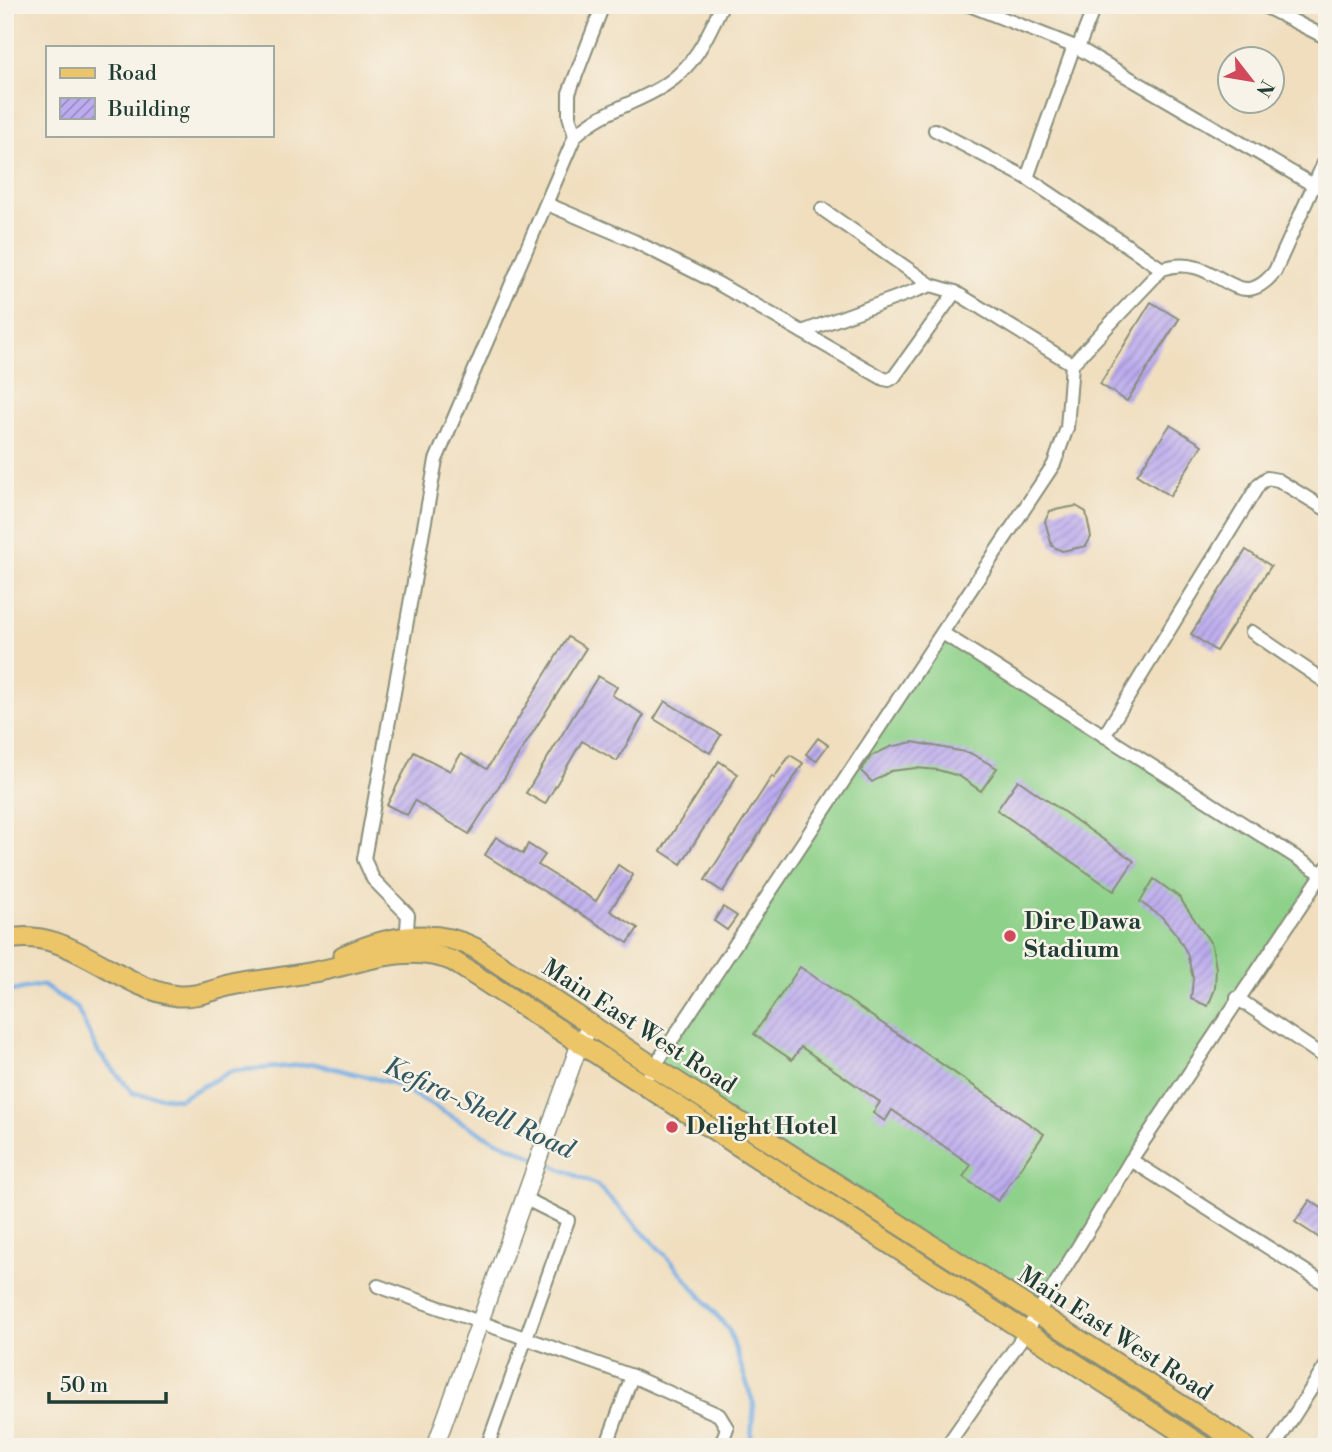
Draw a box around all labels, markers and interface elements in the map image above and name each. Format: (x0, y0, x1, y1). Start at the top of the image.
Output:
legend (46, 46, 273, 136)
north arrow (1216, 46, 1286, 116)
text: Road (108, 61, 157, 87)
text: N (1251, 76, 1279, 101)
text: Building (107, 97, 190, 123)
place label: Dire Dawa Stadium (1024, 907, 1142, 965)
marker: Dire Dawa Stadium (1002, 928, 1018, 944)
street label: Main East West Road (536, 953, 742, 1101)
water label: Kefira-Shell Road (379, 1050, 580, 1167)
place label: Delight Hotel (686, 1112, 837, 1142)
marker: Delight Hotel (664, 1119, 680, 1135)
street label: Main East West Road (1012, 1260, 1218, 1408)
scale bar (49, 1361, 166, 1405)
text: 50 m (60, 1373, 108, 1399)

